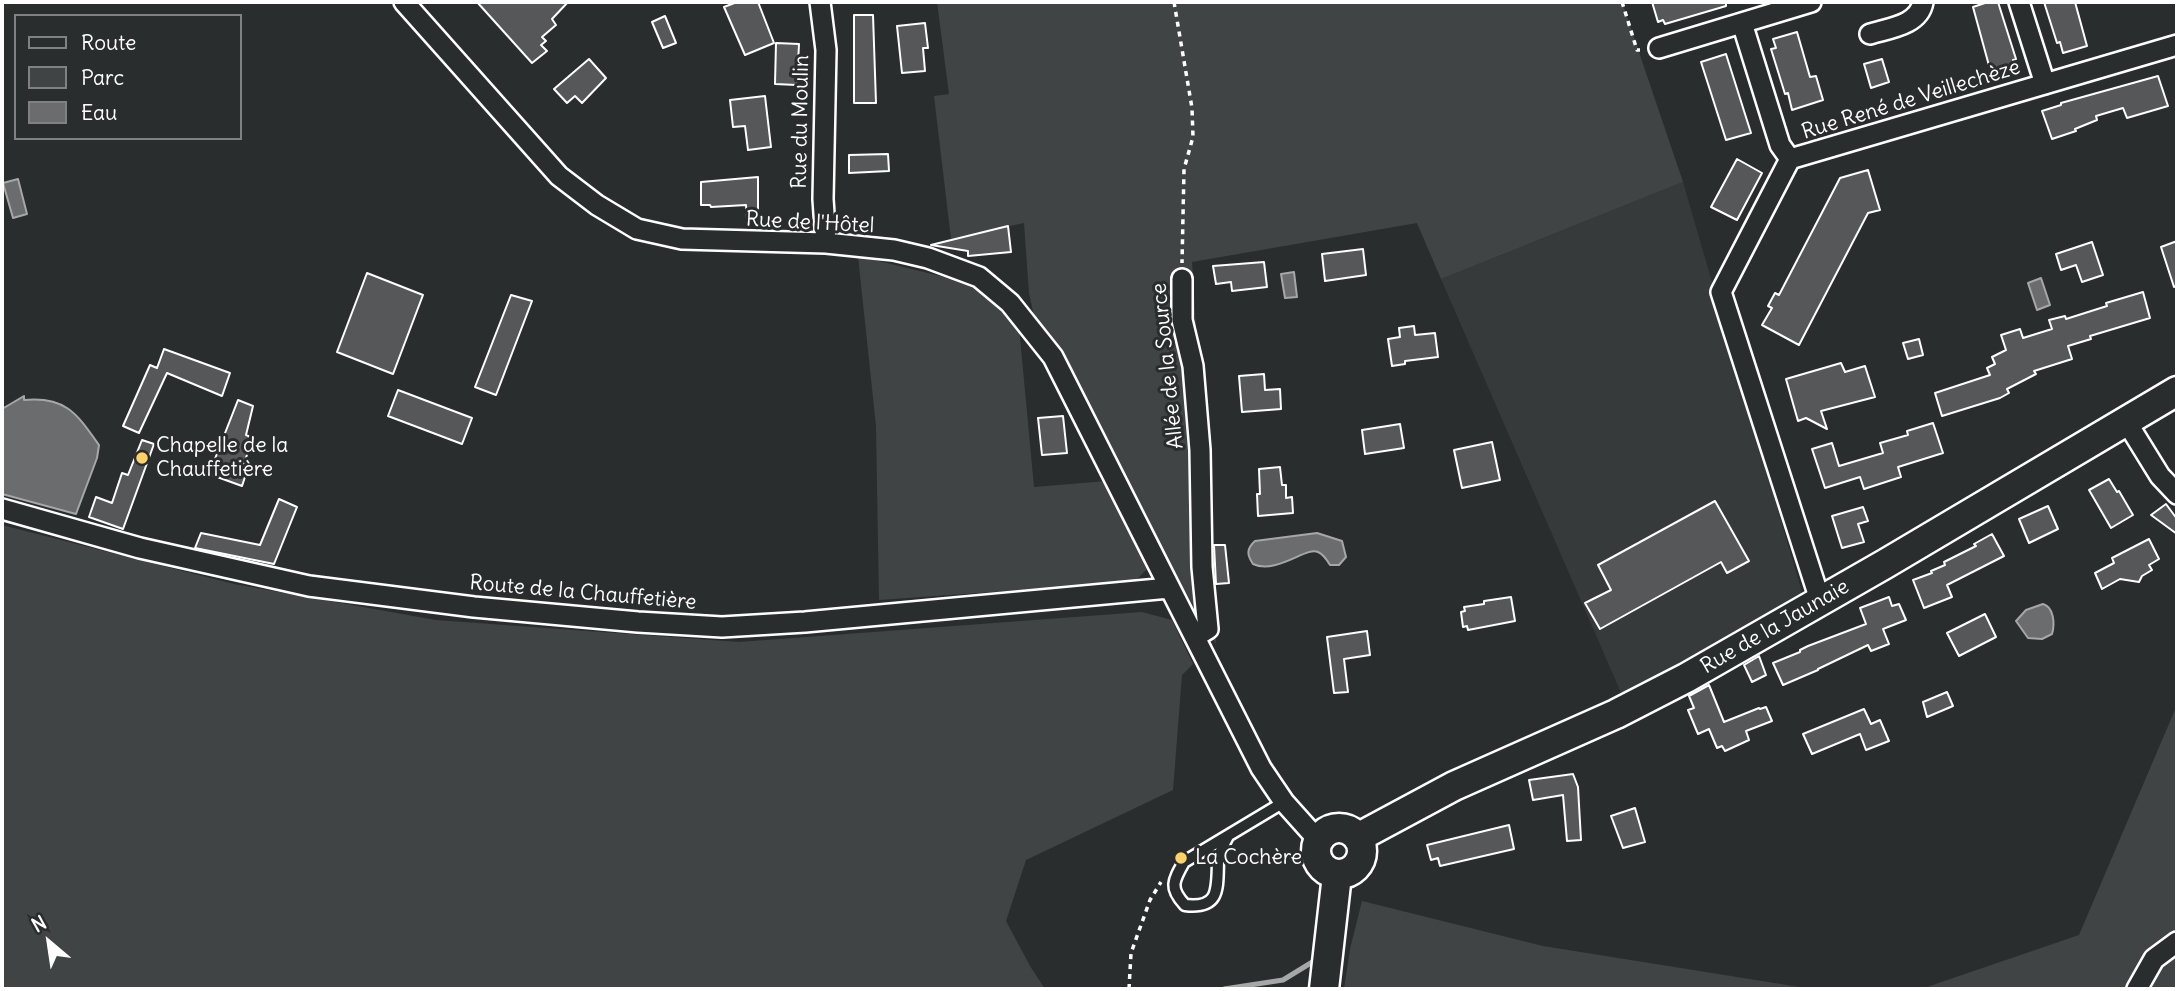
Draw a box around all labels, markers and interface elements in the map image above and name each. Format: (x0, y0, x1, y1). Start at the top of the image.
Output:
legend (14, 14, 242, 140)
text: Route (81, 29, 136, 56)
street label: Rue du Moulin (787, 55, 815, 189)
street label: Rue René de Veillechèze (1799, 55, 2023, 145)
text: Parc (81, 64, 124, 91)
text: Eau (81, 99, 117, 126)
street label: Rue de l'Hôtel (745, 207, 875, 239)
street label: Allée de la Source (1147, 282, 1189, 450)
place label: Chapelle de la Chauffetière (156, 433, 288, 483)
marker: Chapelle de la Chauffetière (134, 450, 150, 466)
street label: Route de la Chauffetière (469, 571, 697, 615)
street label: Rue de la Jaunaie (1696, 574, 1854, 680)
place label: La Cochère (1195, 845, 1302, 871)
marker: La Cochère (1173, 850, 1189, 866)
north arrow (14, 907, 84, 977)
text: N (27, 910, 50, 937)

